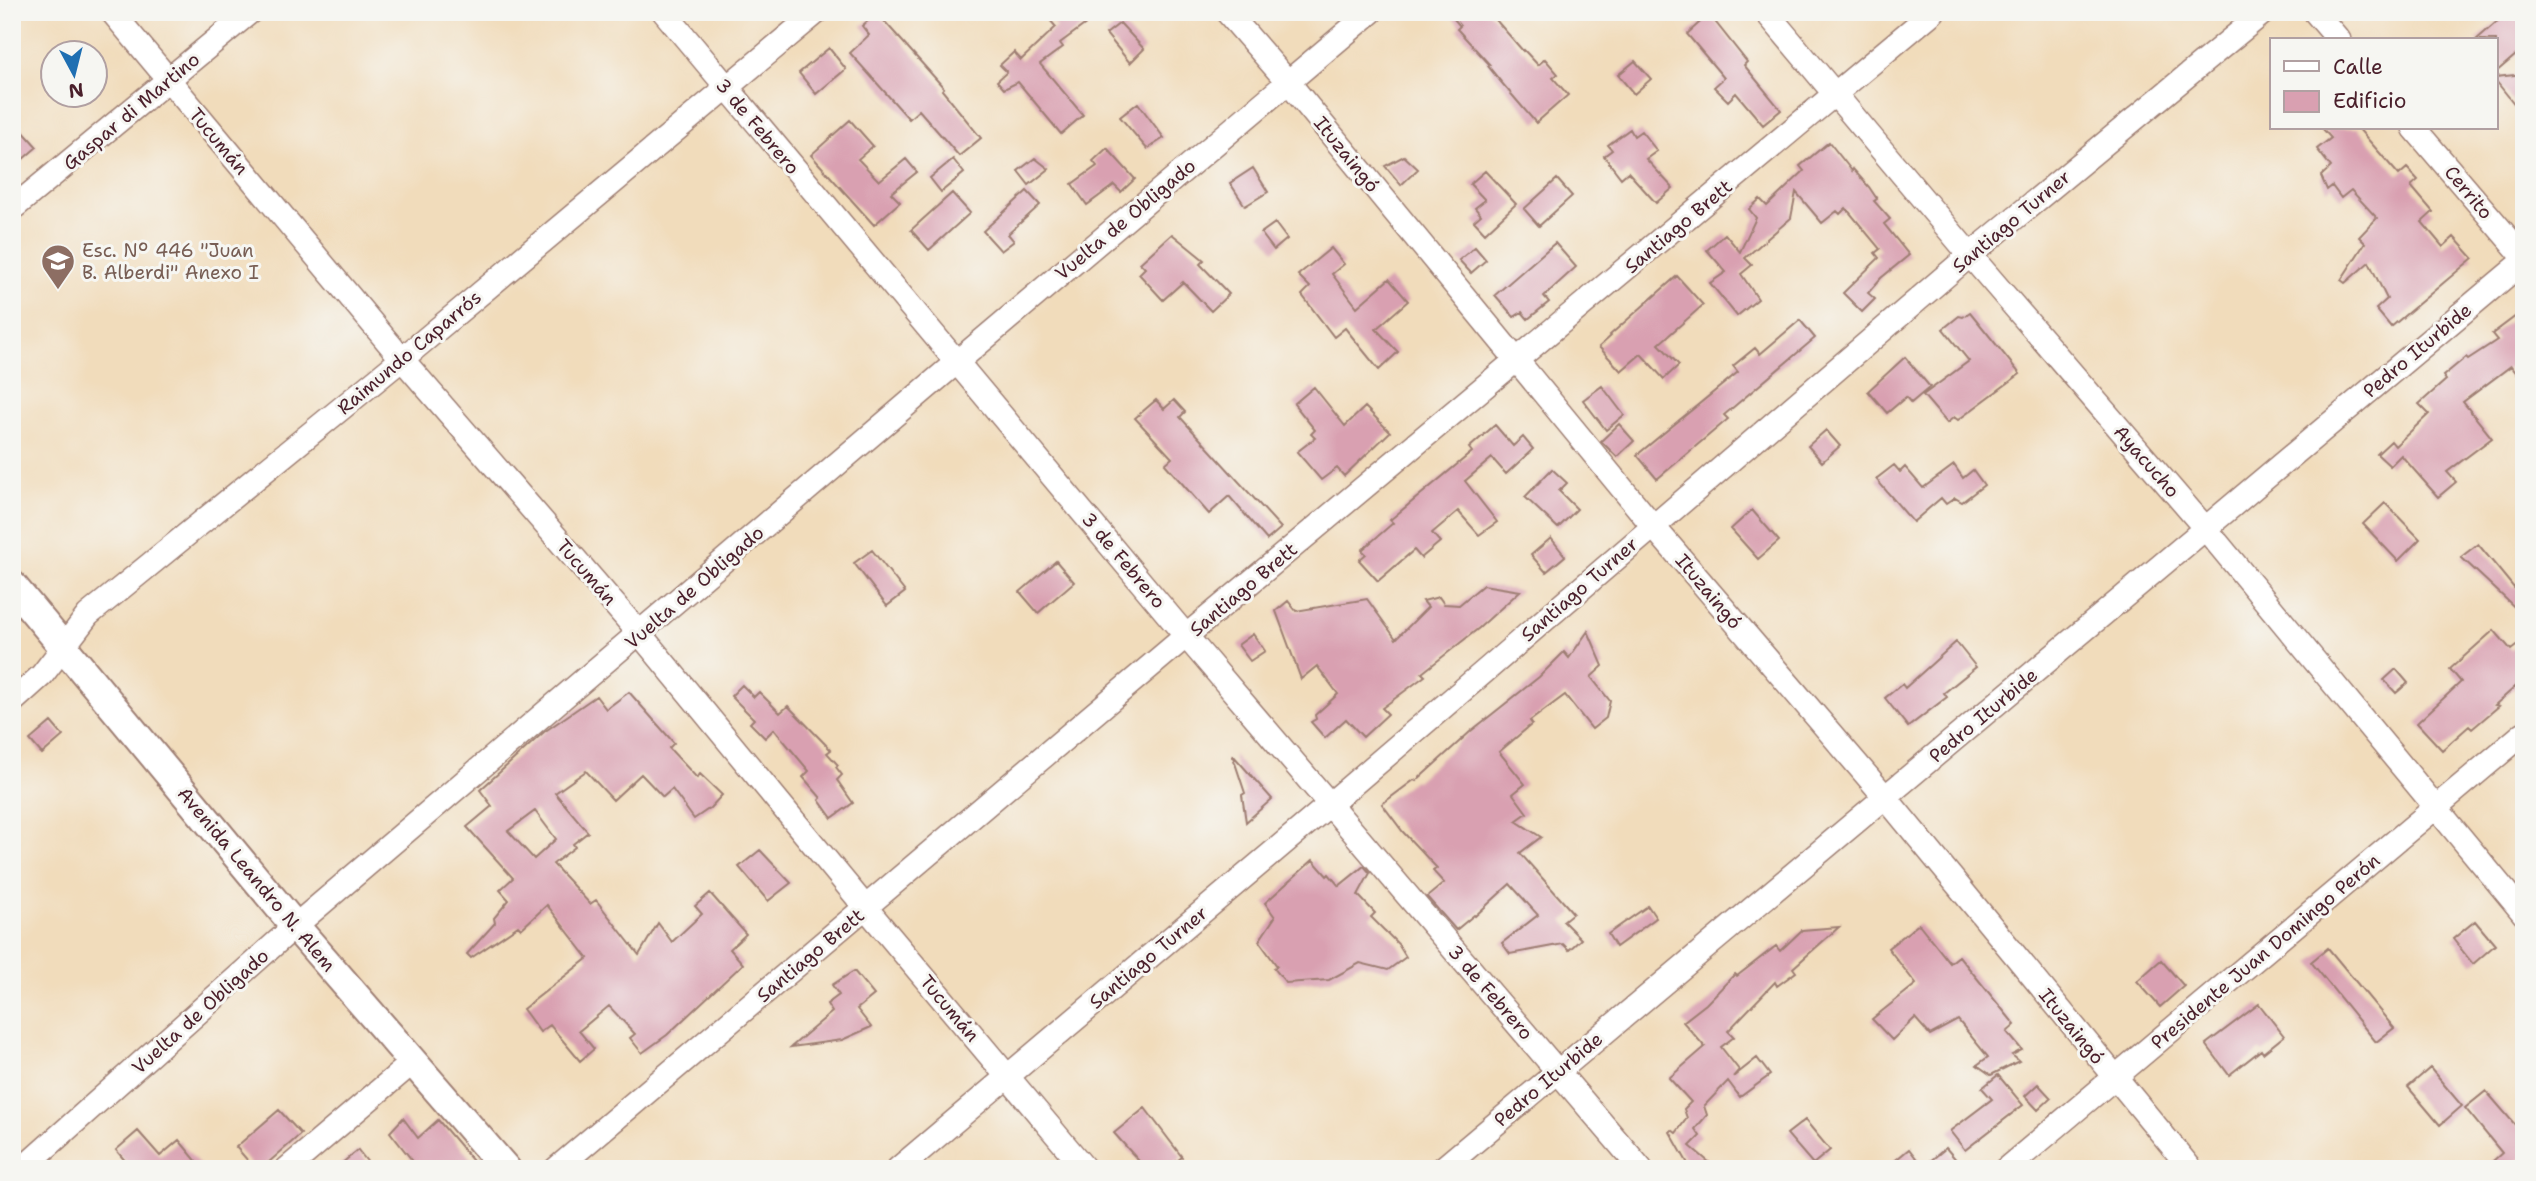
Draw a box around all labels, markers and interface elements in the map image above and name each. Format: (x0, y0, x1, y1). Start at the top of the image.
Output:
north arrow (38, 38, 108, 108)
legend (2270, 38, 2498, 130)
street label: Gaspar di Martino (58, 47, 205, 176)
text: Calle (2333, 53, 2383, 81)
street label: 3 de Febrero (710, 73, 805, 180)
text: N (67, 77, 85, 104)
text: Edificio (2333, 87, 2406, 115)
street label: Tucumán (183, 103, 254, 180)
street label: Ituzaingó (1308, 111, 1385, 197)
street label: Vuelta de Obligado (1050, 153, 1201, 286)
street label: Cerrito (2439, 160, 2498, 224)
street label: Santiago Turner (1947, 164, 2076, 278)
street label: Santiago Brett (1619, 174, 1737, 279)
place label: Esc. N° 446 "Juan B. Alberdi" Anexo I (82, 238, 259, 285)
school or university icon: Esc. N° 446 "Juan B. Alberdi" Anexo I (39, 242, 77, 291)
street label: Raimundo Caparrós (332, 285, 487, 420)
street label: Pedro Iturbide (2358, 298, 2477, 403)
street label: Ayacucho (2108, 420, 2185, 503)
street label: 3 de Febrero (1076, 507, 1171, 614)
street label: Vuelta de Obligado (620, 520, 769, 655)
street label: Santiago Turner (1516, 532, 1643, 647)
street label: Tucumán (551, 534, 622, 611)
street label: Santiago Brett (1184, 537, 1302, 642)
street label: Ituzaingó (1670, 548, 1747, 634)
street label: Pedro Iturbide (1924, 663, 2043, 768)
street label: Avenida Leandro N. Alem (172, 782, 341, 977)
street label: Presidente Juan Domingo Perón (2146, 848, 2385, 1055)
street label: Santiago Turner (1084, 900, 1213, 1014)
street label: Santiago Brett (751, 903, 869, 1008)
street label: 3 de Febrero (1442, 940, 1539, 1045)
street label: Vuelta de Obligado (127, 943, 274, 1080)
street label: Tucumán (914, 970, 985, 1047)
street label: Ituzaingó (2033, 983, 2110, 1069)
street label: Pedro Iturbide (1489, 1027, 1608, 1132)

